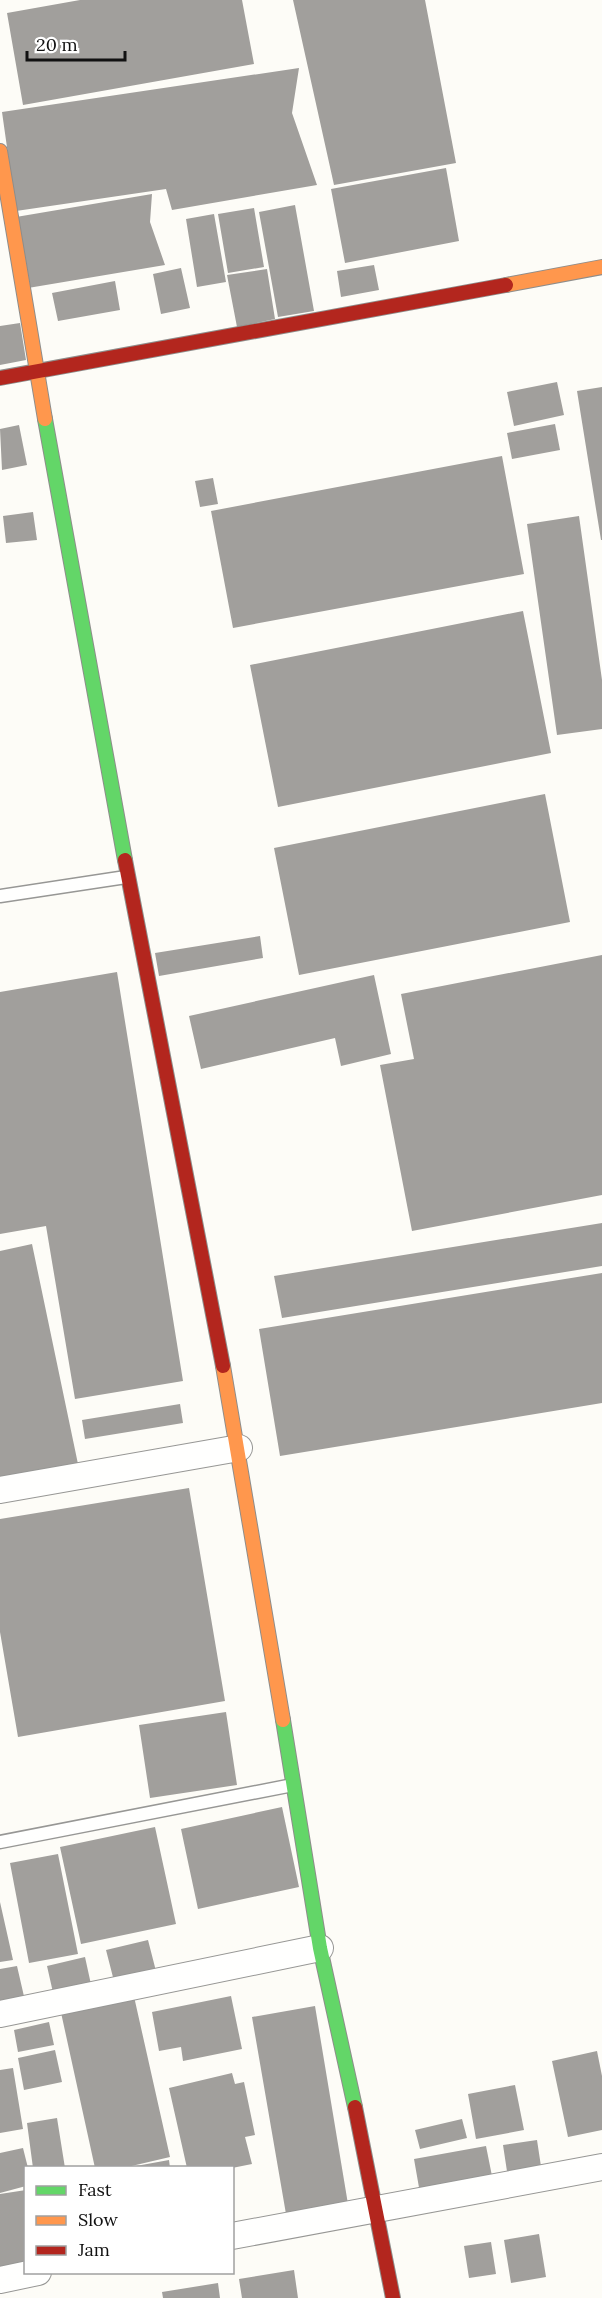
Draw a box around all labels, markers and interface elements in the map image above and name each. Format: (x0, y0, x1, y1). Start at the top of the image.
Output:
scale bar (27, 24, 124, 62)
text: 20 m (36, 33, 78, 56)
legend (24, 2166, 234, 2274)
text: Fast (78, 2178, 112, 2201)
text: Slow (78, 2208, 118, 2231)
text: Jam (77, 2238, 110, 2261)

